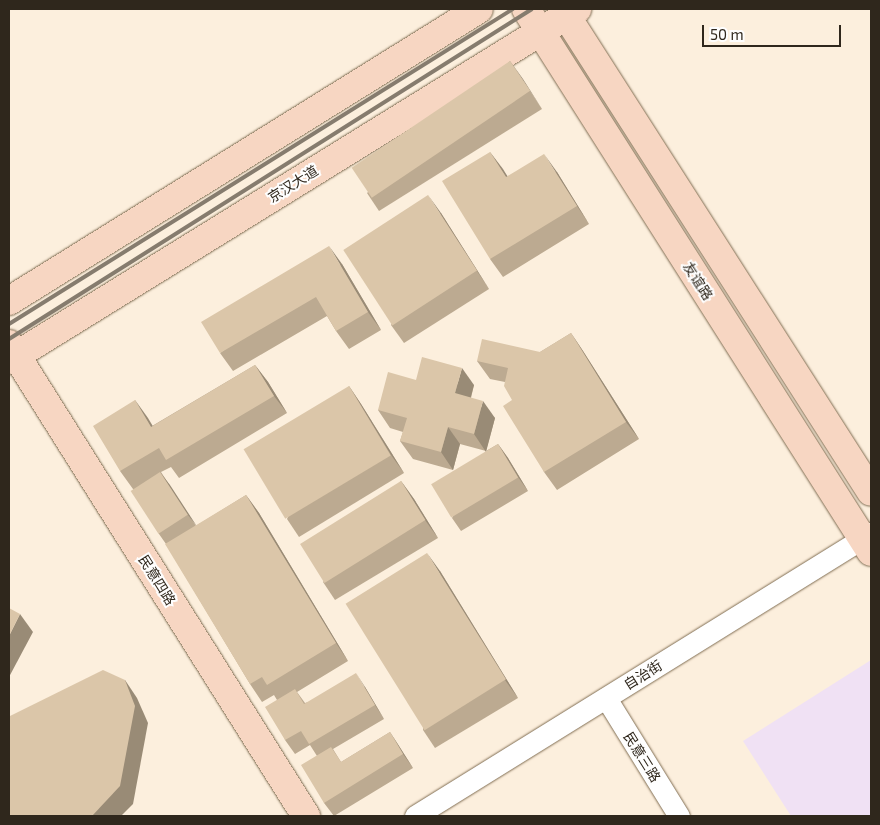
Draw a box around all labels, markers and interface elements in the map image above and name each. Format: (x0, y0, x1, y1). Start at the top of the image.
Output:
scale bar (705, 15, 844, 47)
text: 50 m (710, 25, 744, 43)
street label: 京汉大道 (265, 162, 321, 206)
street label: 友谊路 (680, 259, 716, 303)
street label: 民意四路 (135, 552, 179, 608)
street label: 自治街 (621, 657, 665, 693)
street label: 民意三路 (620, 729, 664, 785)

